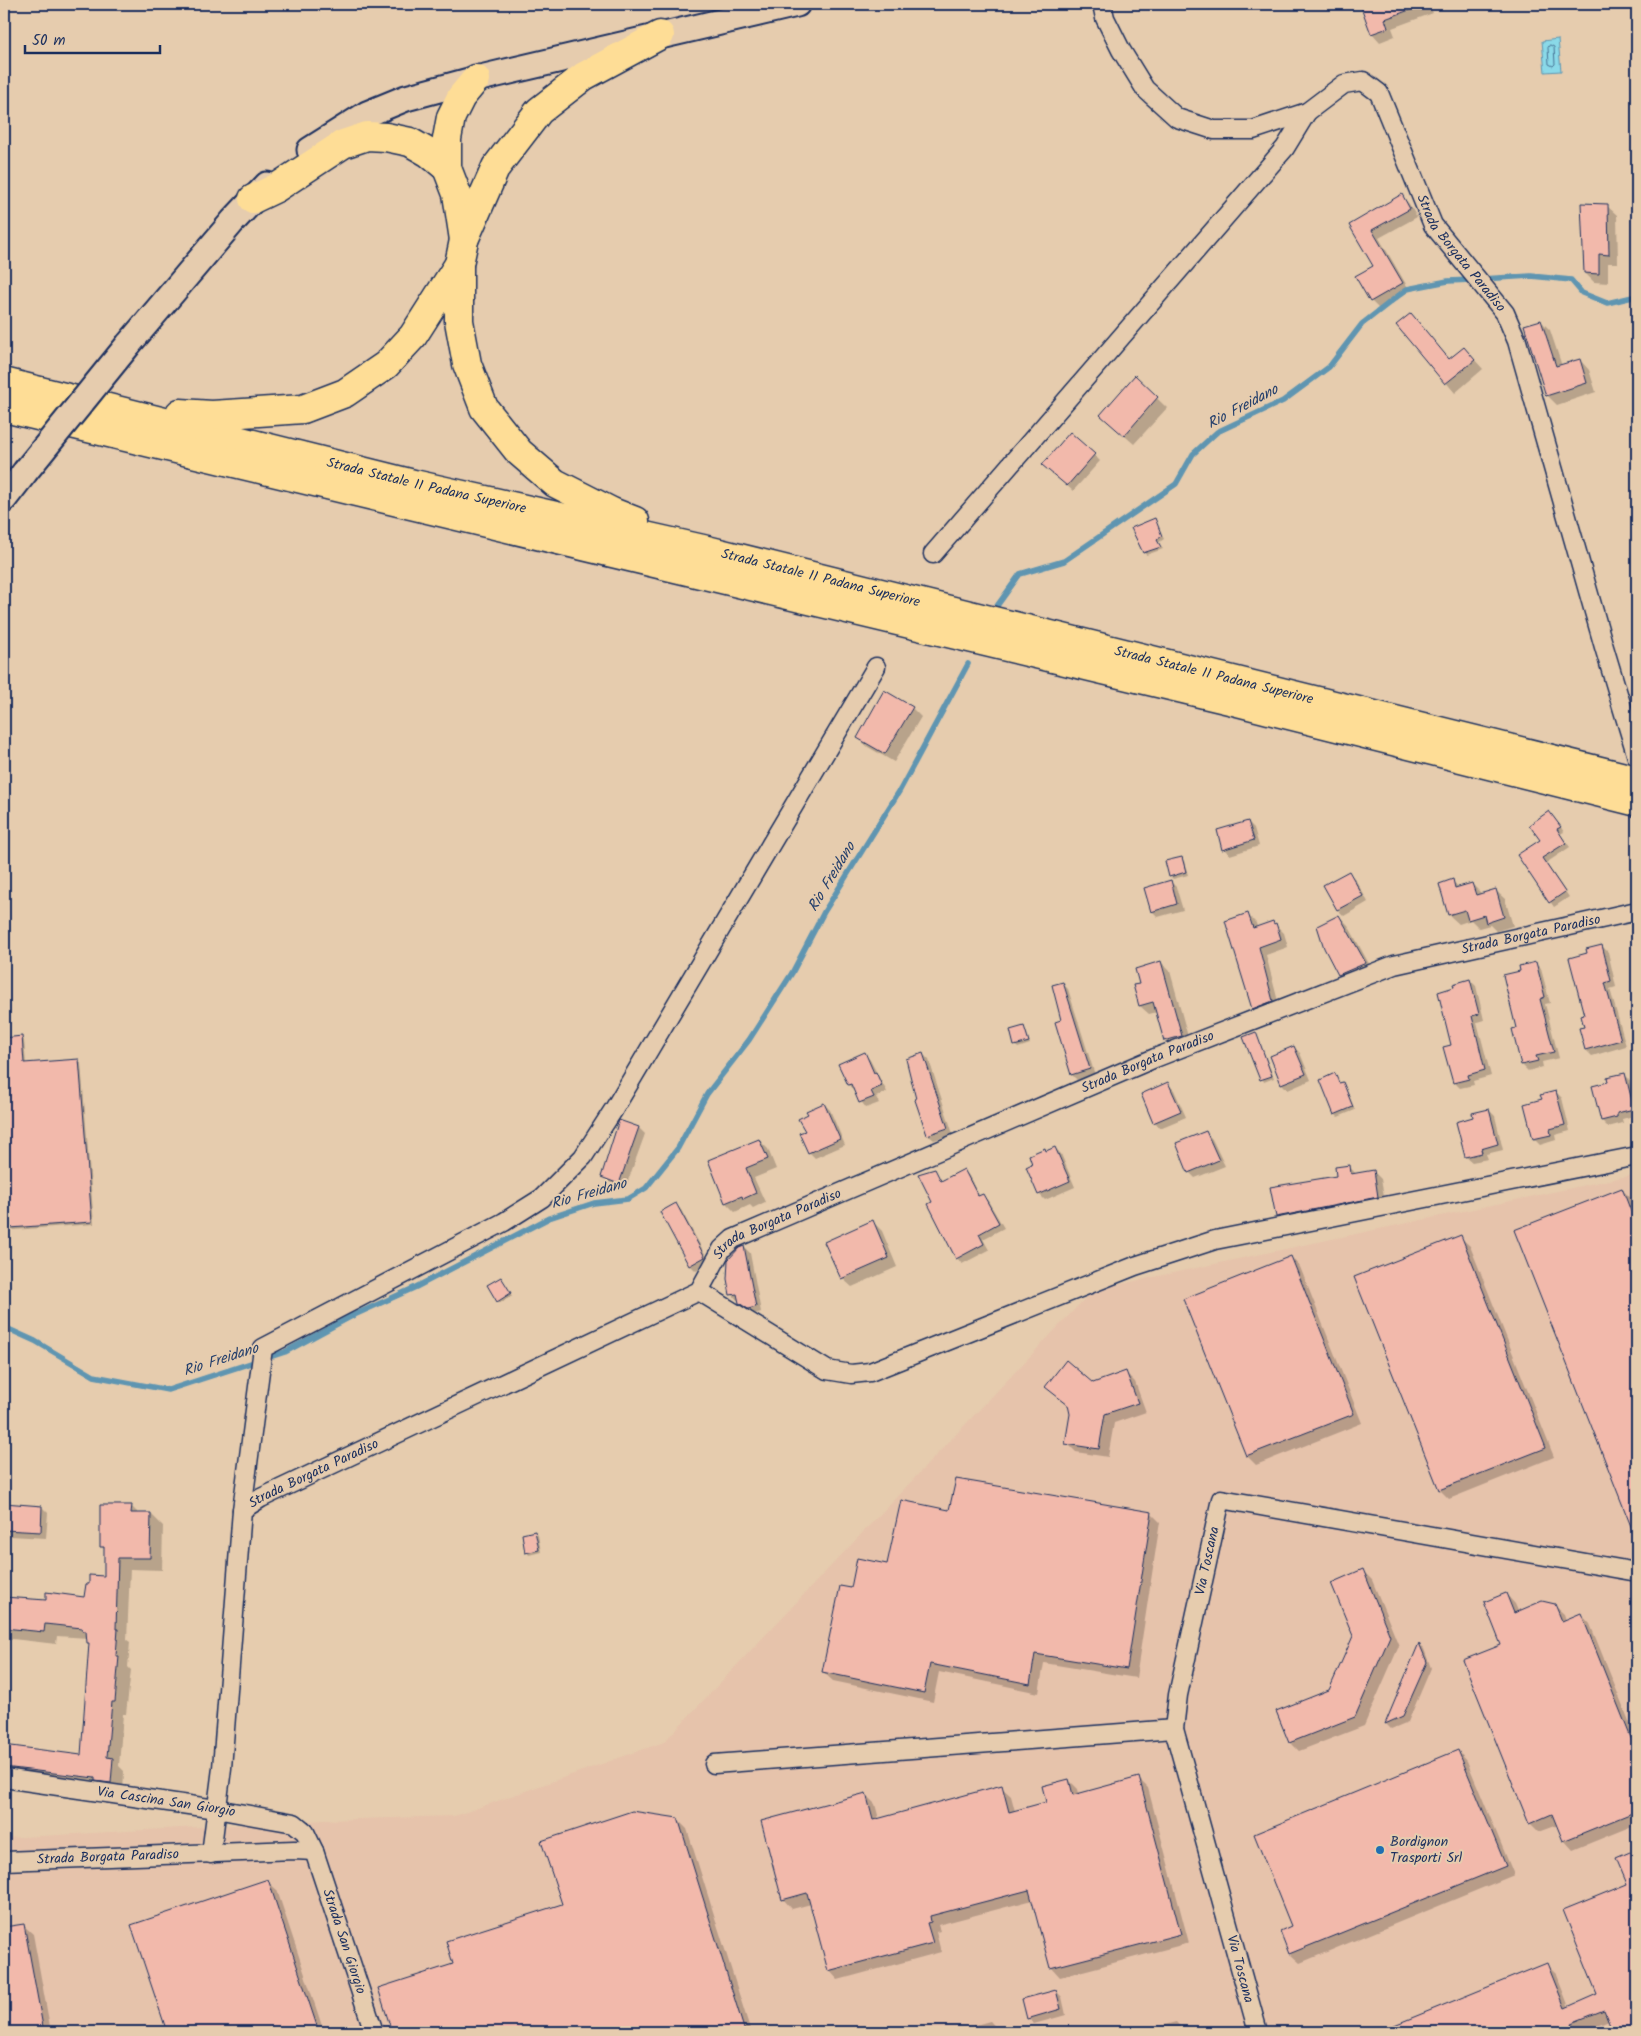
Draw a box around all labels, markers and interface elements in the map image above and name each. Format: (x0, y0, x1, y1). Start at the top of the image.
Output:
scale bar (25, 22, 160, 54)
text: 50 m (32, 29, 66, 53)
street label: Strada Borgata Paradiso (1411, 191, 1511, 317)
water label: Rio Freidano (1203, 378, 1284, 436)
street label: Strada Statale 11 Padana Superiore (324, 452, 529, 520)
street label: Strada Statale 11 Padana Superiore (719, 543, 923, 614)
street label: Strada Statale 11 Padana Superiore (1112, 640, 1316, 711)
water label: Rio Freidano (802, 837, 863, 916)
street label: Strada Borgata Paradiso (1459, 908, 1603, 961)
street label: Strada Borgata Paradiso (1078, 1025, 1217, 1099)
water label: Rio Freidano (548, 1171, 631, 1216)
street label: Strada Borgata Paradiso (707, 1183, 845, 1263)
water label: Rio Freidano (180, 1336, 263, 1383)
street label: Strada Borgata Paradiso (244, 1433, 382, 1514)
street label: Via Toscana (1189, 1524, 1226, 1597)
street label: Via Cascina San Giorgio (96, 1781, 237, 1823)
place label: Bordignon Trasporti Srl (1390, 1831, 1463, 1869)
street label: Strada Borgata Paradiso (37, 1843, 179, 1871)
marker: Bordignon Trasporti Srl (1374, 1844, 1386, 1856)
street label: Strada San Giorgio (316, 1886, 372, 1997)
street label: Via Toscana (1220, 1933, 1260, 2005)

